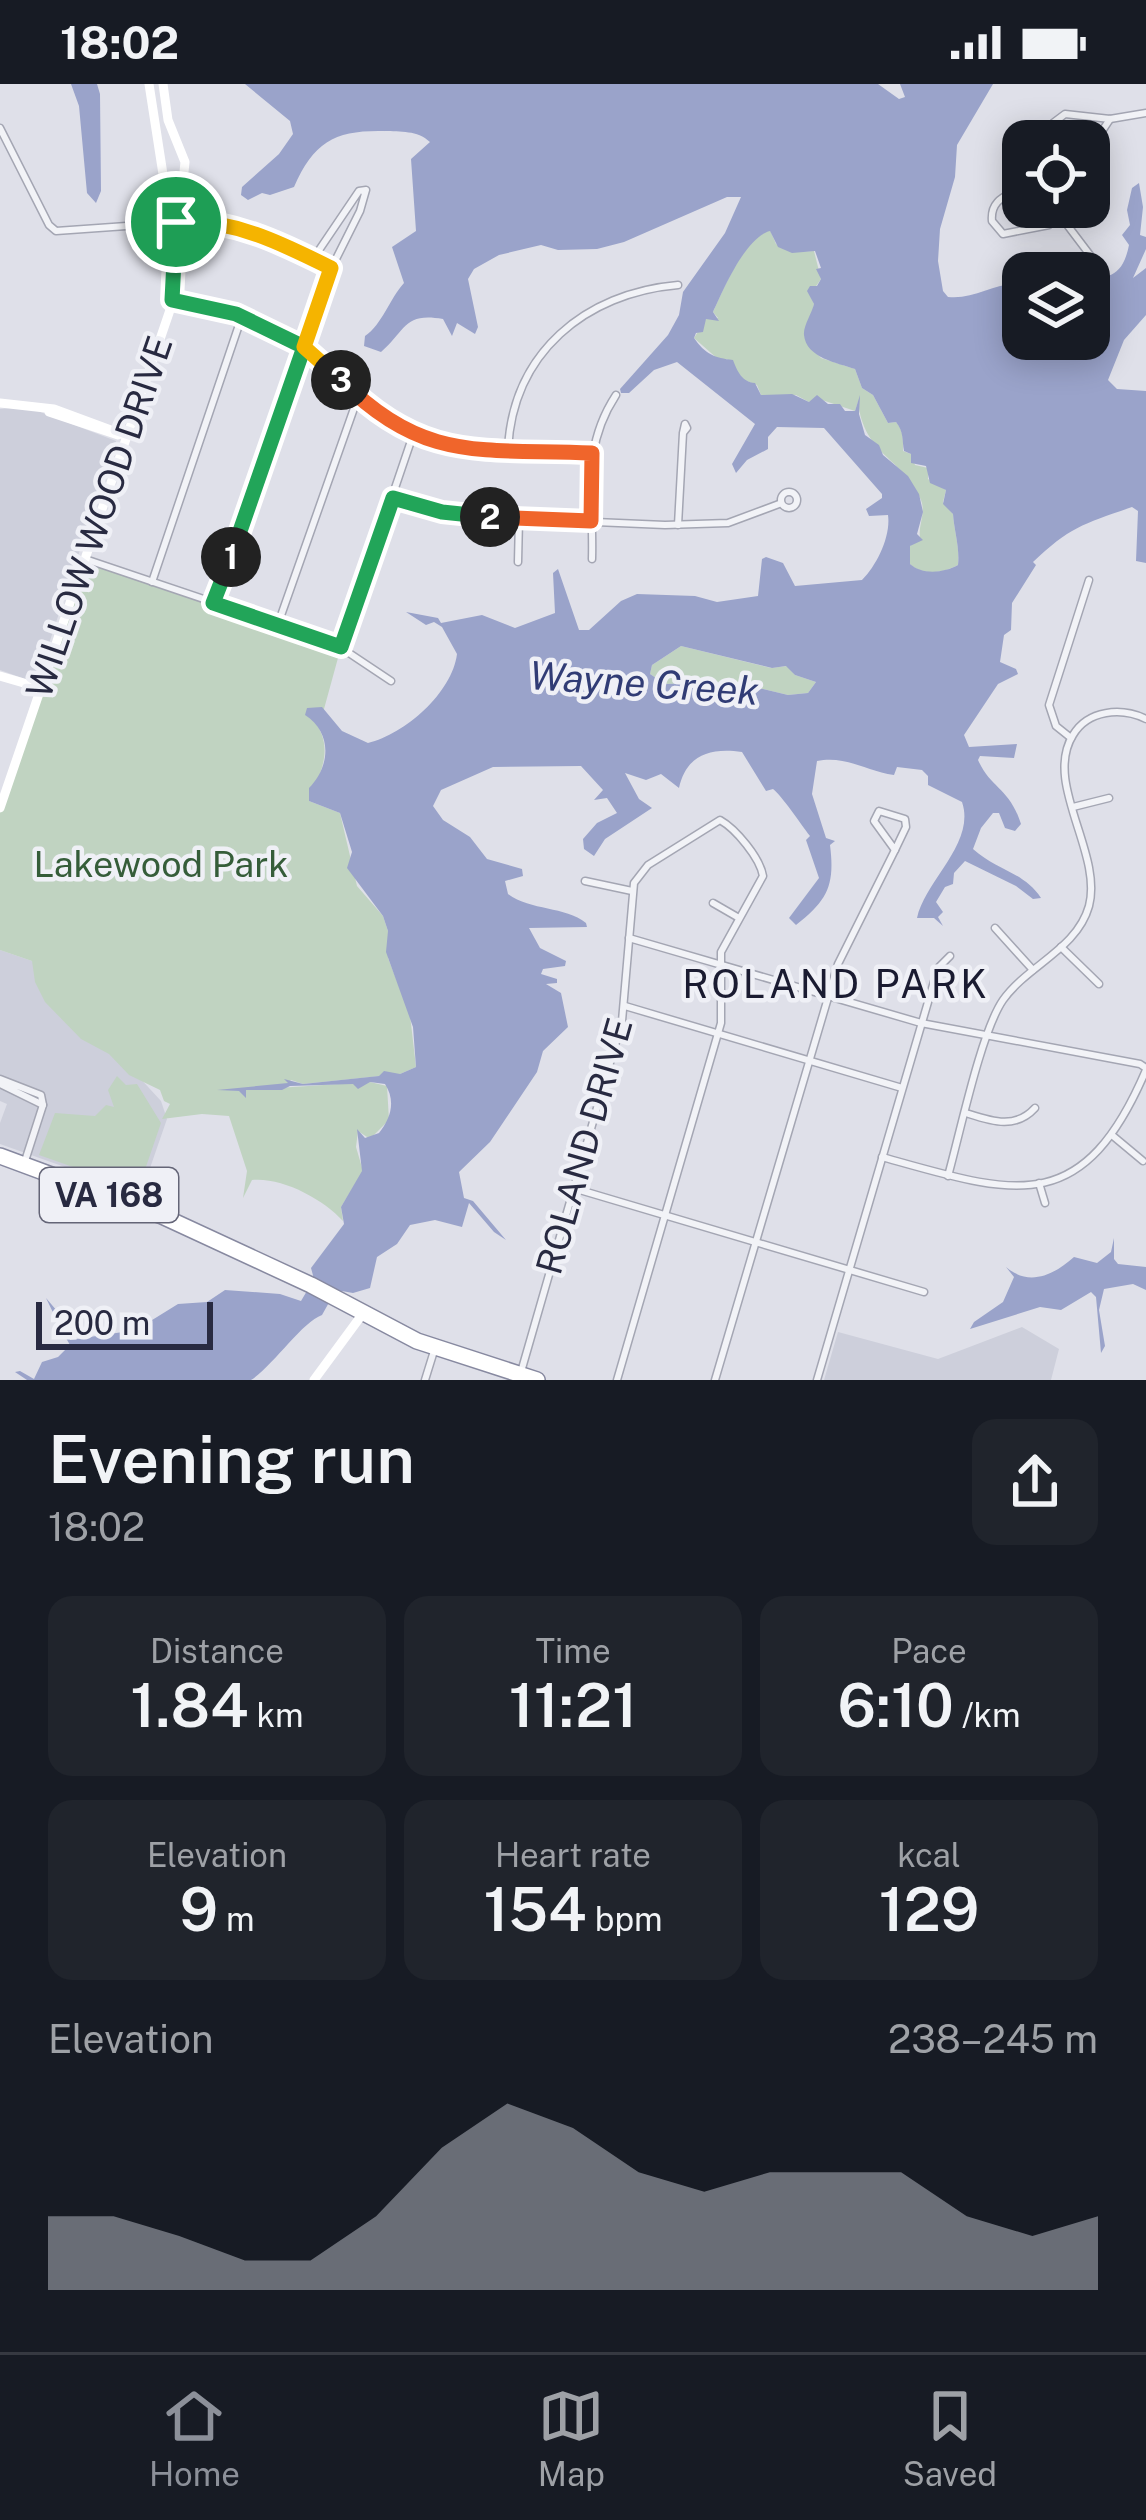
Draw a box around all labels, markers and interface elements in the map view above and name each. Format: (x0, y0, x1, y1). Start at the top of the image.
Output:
text: 18:02 (60, 16, 179, 69)
map controls (1002, 120, 1110, 360)
button: locate (1002, 120, 1110, 228)
pin (125, 171, 227, 273)
icon: arrive (143, 189, 209, 255)
button: layers (1002, 252, 1110, 360)
street label: WILLOW WOOD DRIVE (17, 331, 181, 703)
pin: 3 (311, 350, 371, 410)
text: 3 (330, 361, 352, 399)
pin: 2 (460, 487, 520, 547)
text: 2 (480, 498, 500, 536)
pin: 1 (201, 527, 261, 587)
text: 1 (224, 538, 238, 576)
water label: Wayne Creek (528, 652, 760, 714)
park label: Lakewood Park (33, 843, 289, 885)
district label: ROLAND PARK (682, 961, 990, 1007)
street label: ROLAND DRIVE (527, 1013, 641, 1279)
road number: VA 168 (40, 1168, 178, 1222)
scale bar (36, 1296, 213, 1349)
text: 200 m (54, 1304, 150, 1342)
button: share (972, 1419, 1098, 1545)
text: Evening run (48, 1420, 415, 1498)
text: 18:02 (48, 1504, 145, 1550)
text: Distance (150, 1632, 284, 1670)
text: Time (535, 1632, 611, 1670)
text: Pace (891, 1632, 967, 1670)
text: 1.84 (130, 1670, 249, 1741)
text: 11:21 (509, 1670, 637, 1741)
text: 6:10 (837, 1670, 954, 1741)
text: km (249, 1696, 304, 1734)
text: /km (954, 1696, 1021, 1734)
text: Elevation (147, 1836, 287, 1874)
text: Heart rate (495, 1836, 651, 1874)
text: kcal (897, 1836, 961, 1874)
text: 9 (179, 1874, 218, 1945)
text: 154 (483, 1874, 587, 1945)
text: 129 (879, 1874, 979, 1945)
text: m (218, 1900, 255, 1938)
text: bpm (587, 1900, 663, 1938)
text: Elevation (48, 2016, 214, 2062)
text: 238–245 m (888, 2016, 1098, 2062)
tab: Home (149, 2383, 240, 2493)
tab: Map (538, 2383, 605, 2493)
tab: Saved (903, 2383, 997, 2493)

